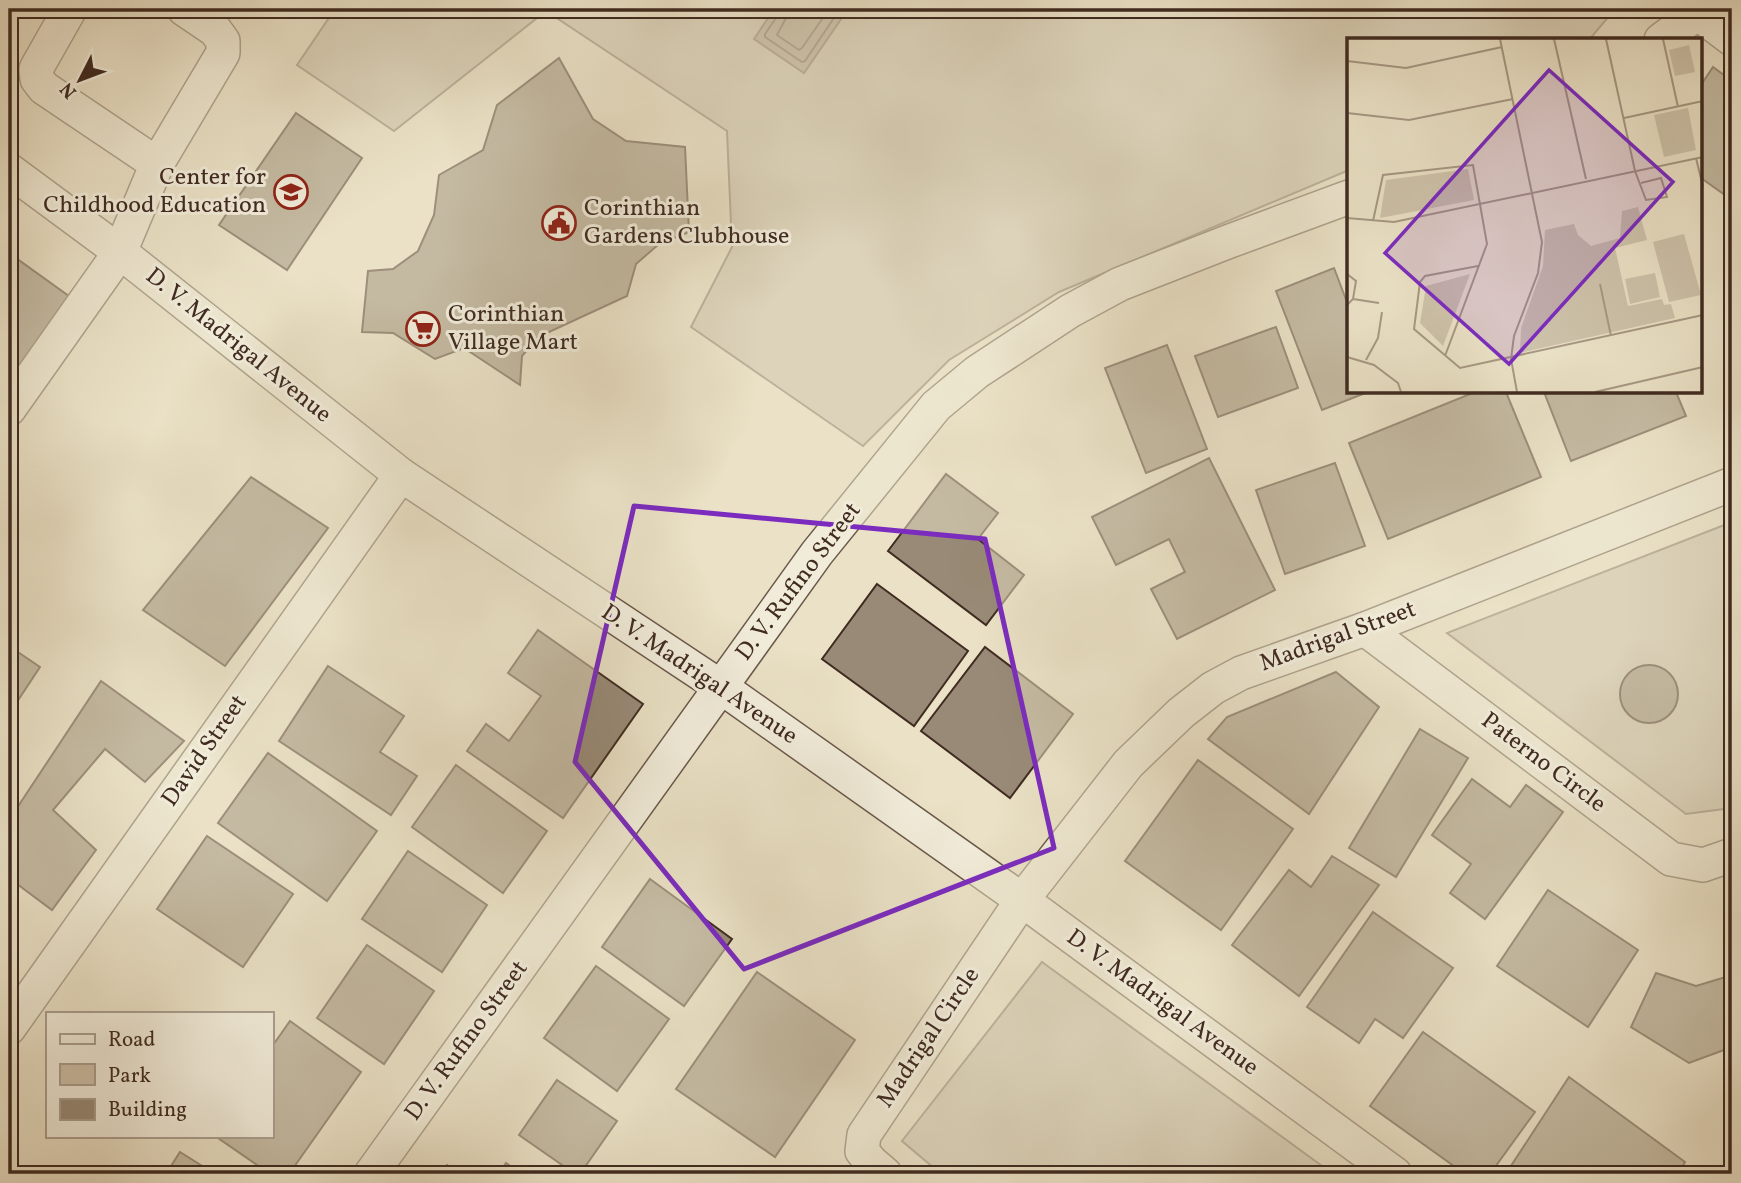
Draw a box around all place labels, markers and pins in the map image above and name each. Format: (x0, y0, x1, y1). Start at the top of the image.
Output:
place label: Center for Childhood Education (43, 161, 266, 223)
school or university icon: Center for Childhood Education (272, 173, 310, 211)
place label: Corinthian Gardens Clubhouse (584, 192, 789, 254)
public building icon: Corinthian Gardens Clubhouse (540, 204, 578, 242)
place label: Corinthian Village Mart (448, 298, 578, 360)
supermarket icon: Corinthian Village Mart (404, 310, 442, 348)

